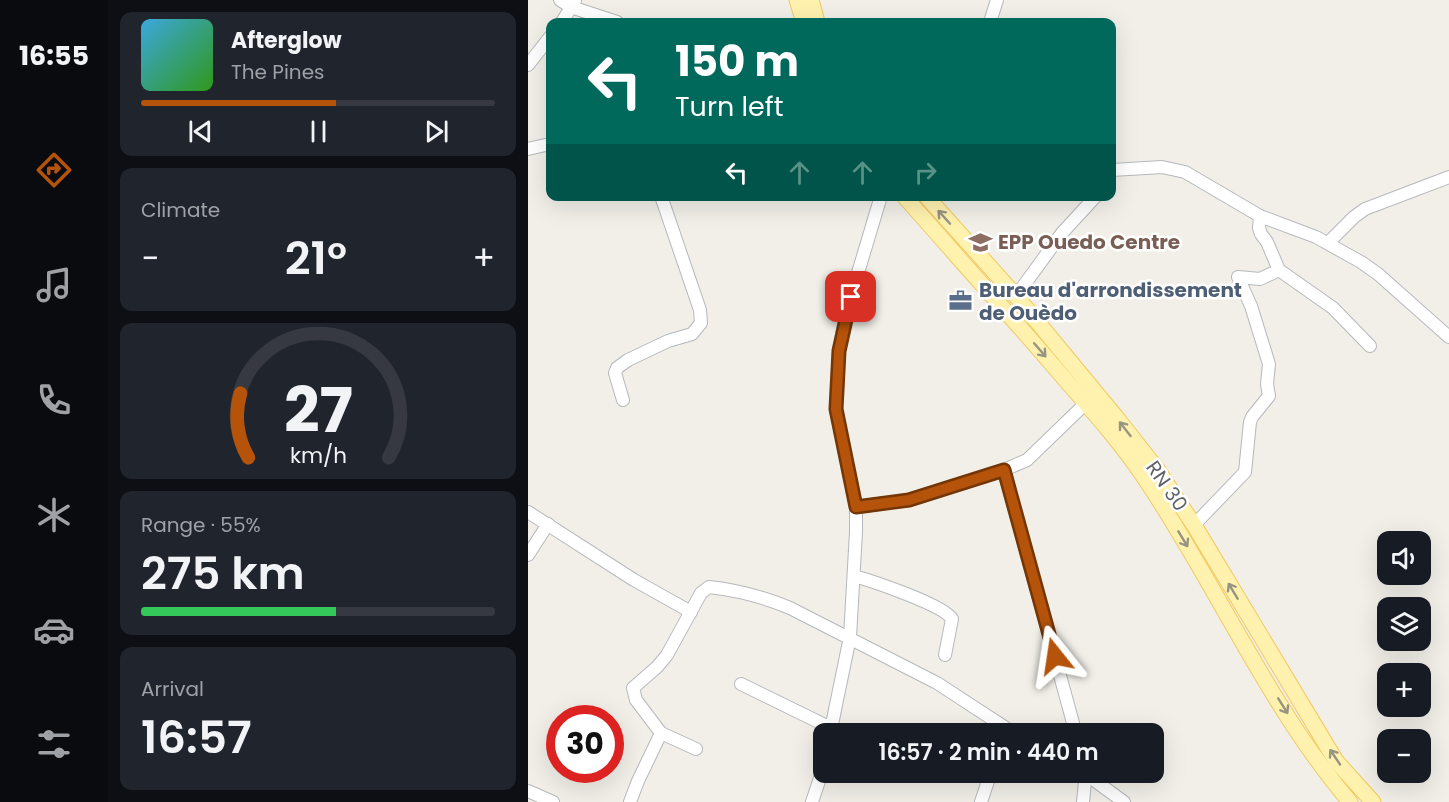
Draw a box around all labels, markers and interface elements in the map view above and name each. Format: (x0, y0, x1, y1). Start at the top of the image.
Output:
text: Afterglow (231, 25, 342, 56)
text: 150 m (675, 32, 799, 91)
text: 16:55 (19, 37, 89, 74)
icon: left (576, 42, 654, 120)
text: The Pines (231, 58, 325, 86)
text: Turn left (675, 88, 784, 125)
icon: previous (184, 115, 217, 148)
icon: pause (302, 115, 335, 148)
icon: next (420, 115, 453, 148)
icon: directions (33, 149, 75, 191)
icon: left (720, 156, 753, 189)
icon: ahead (783, 156, 816, 189)
icon: ahead (846, 156, 879, 189)
icon: right (909, 156, 942, 189)
text: Climate (141, 196, 220, 224)
one-way arrow (937, 210, 951, 225)
text: 21° (285, 227, 347, 290)
place label: EPP Ouedo Centre (998, 228, 1180, 256)
school or university icon: EPP Ouedo Centre (967, 229, 993, 255)
text: − (141, 235, 159, 282)
text: + (472, 235, 495, 282)
icon: music (33, 264, 75, 306)
pin (825, 271, 876, 322)
place label: Bureau d'arrondissement de Ouèdo (979, 276, 1242, 327)
icon: arrive (834, 280, 867, 313)
office icon: Bureau d'arrondissement de Ouèdo (948, 288, 974, 314)
one-way arrow (1033, 342, 1047, 357)
text: 27 (283, 366, 353, 454)
icon: phone (33, 379, 75, 421)
one-way arrow (1119, 421, 1132, 437)
text: km/h (289, 440, 347, 471)
street label: RN 30 (1139, 455, 1195, 517)
icon: climate (33, 494, 75, 536)
text: Range · 55% (141, 511, 261, 539)
one-way arrow (1178, 530, 1190, 547)
map controls (1377, 531, 1431, 783)
button: sound (1377, 531, 1431, 585)
text: 275 km (141, 542, 305, 605)
one-way arrow (1227, 583, 1239, 600)
button: layers (1377, 597, 1431, 651)
icon: car (33, 609, 75, 651)
position arrow (1023, 624, 1087, 688)
button: + (1377, 663, 1431, 717)
text: Arrival (141, 675, 204, 703)
one-way arrow (1277, 697, 1289, 714)
speed limit sign: 30 (546, 705, 624, 783)
text: 16:57 (141, 706, 252, 769)
icon: filters (33, 723, 75, 765)
button: − (1377, 729, 1431, 783)
text: 16:57 · 2 min · 440 m (878, 737, 1099, 768)
one-way arrow (1329, 750, 1341, 766)

